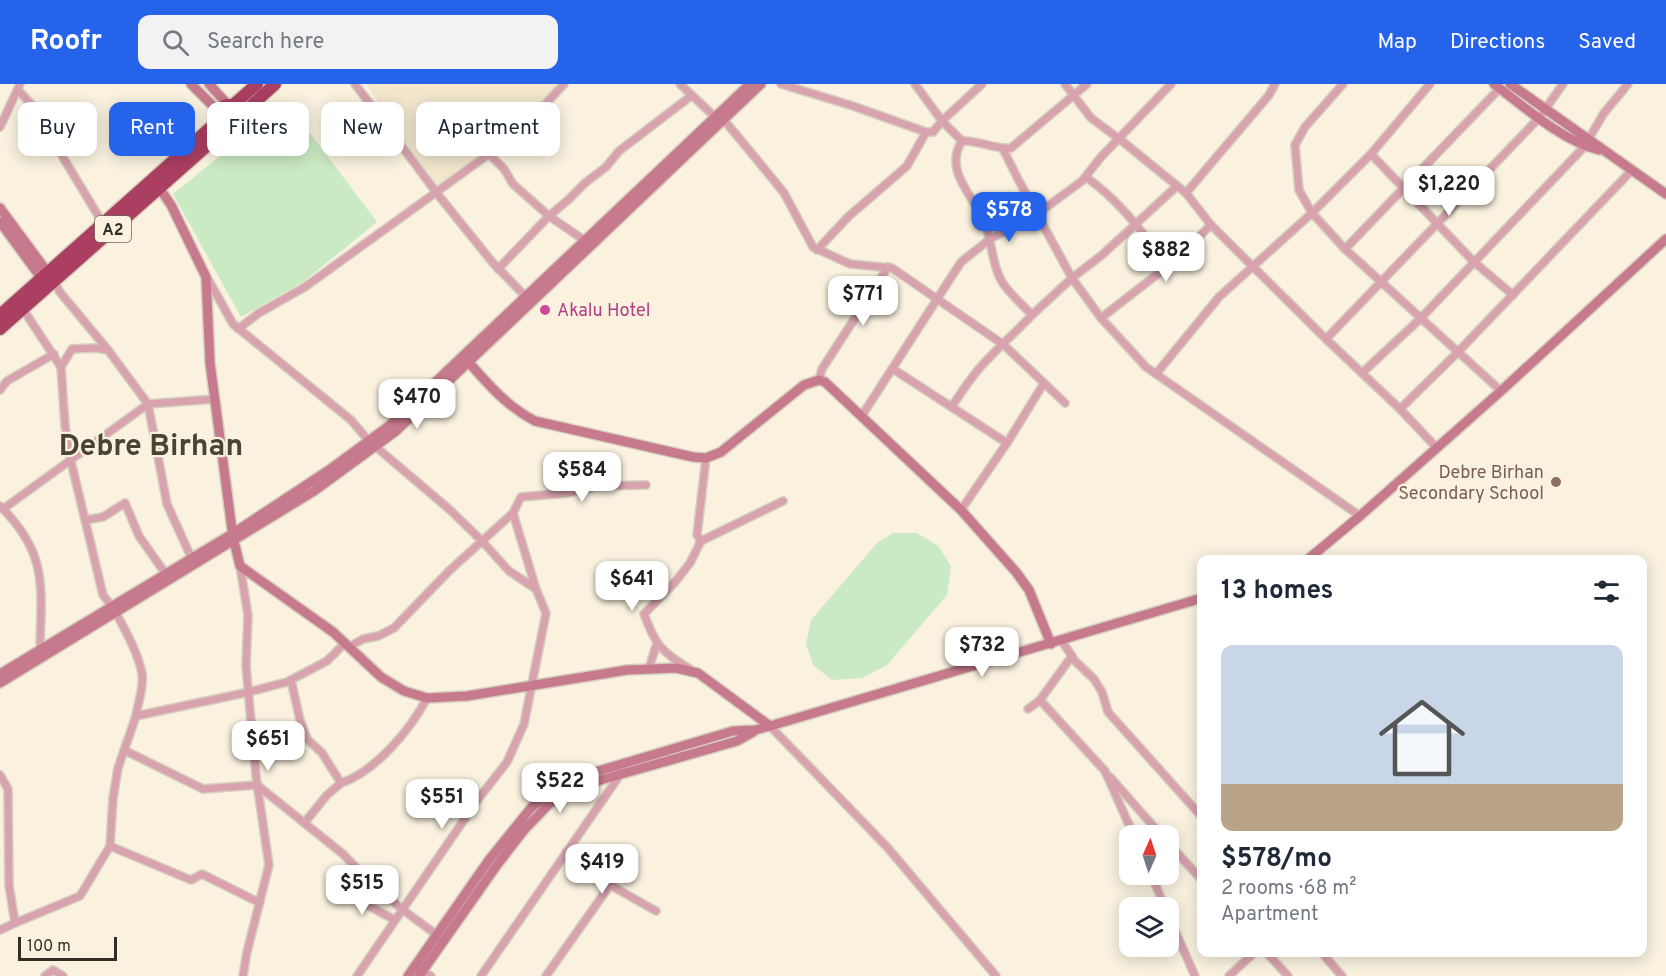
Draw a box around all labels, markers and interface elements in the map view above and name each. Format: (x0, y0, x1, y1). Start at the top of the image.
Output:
search box (138, 15, 558, 69)
text: Roofr (30, 24, 102, 60)
icon: search (159, 26, 192, 59)
text: Search here (207, 29, 324, 56)
text: Map (1377, 29, 1417, 56)
text: Directions (1450, 29, 1545, 56)
text: Saved (1578, 29, 1636, 56)
chip: Buy (18, 102, 97, 156)
chip: Rent (109, 102, 195, 156)
chip: Filters (207, 102, 309, 156)
chip: New (321, 102, 404, 156)
chip: Apartment (416, 102, 560, 156)
pin: $1,220 (1400, 166, 1498, 217)
text: $1,220 (1418, 172, 1480, 198)
pin: $578 (973, 192, 1045, 243)
text: $578 (985, 198, 1033, 224)
road number: A2 (95, 216, 131, 242)
pin: $882 (1130, 232, 1202, 283)
text: $882 (1141, 238, 1191, 264)
pin: $771 (827, 276, 899, 327)
text: $771 (842, 282, 884, 308)
place label: Akalu Hotel (557, 300, 650, 323)
marker: Akalu Hotel (538, 303, 552, 317)
pin: $470 (381, 379, 453, 430)
text: $470 (393, 385, 441, 411)
district label: Debre Birhan (59, 429, 243, 466)
pin: $584 (546, 452, 618, 503)
text: $584 (557, 458, 607, 484)
place label: Debre Birhan Secondary School (1398, 462, 1544, 506)
marker: Debre Birhan Secondary School (1549, 475, 1563, 489)
pin: $641 (596, 561, 668, 612)
text: $641 (609, 567, 655, 593)
text: 13 homes (1221, 575, 1333, 608)
icon: filters (1590, 575, 1623, 608)
pin: $732 (946, 627, 1018, 678)
text: $732 (959, 633, 1005, 659)
icon: home (1368, 684, 1476, 792)
pin: $651 (232, 721, 304, 772)
text: $651 (246, 727, 290, 753)
pin: $522 (524, 763, 596, 814)
text: $522 (536, 769, 584, 795)
pin: $551 (406, 779, 478, 830)
text: $551 (420, 785, 464, 811)
north arrow (1119, 825, 1179, 885)
map controls (1119, 825, 1179, 957)
text: $578/mo (1221, 843, 1332, 876)
pin: $419 (566, 844, 638, 895)
text: $419 (579, 850, 625, 876)
pin: $515 (326, 865, 398, 916)
text: $515 (340, 871, 384, 897)
text: 2 rooms · 68 m² (1221, 876, 1357, 902)
button: layers (1119, 897, 1179, 957)
text: Apartment (1221, 902, 1319, 928)
scale bar (18, 934, 117, 962)
text: 100 m (27, 937, 71, 957)

